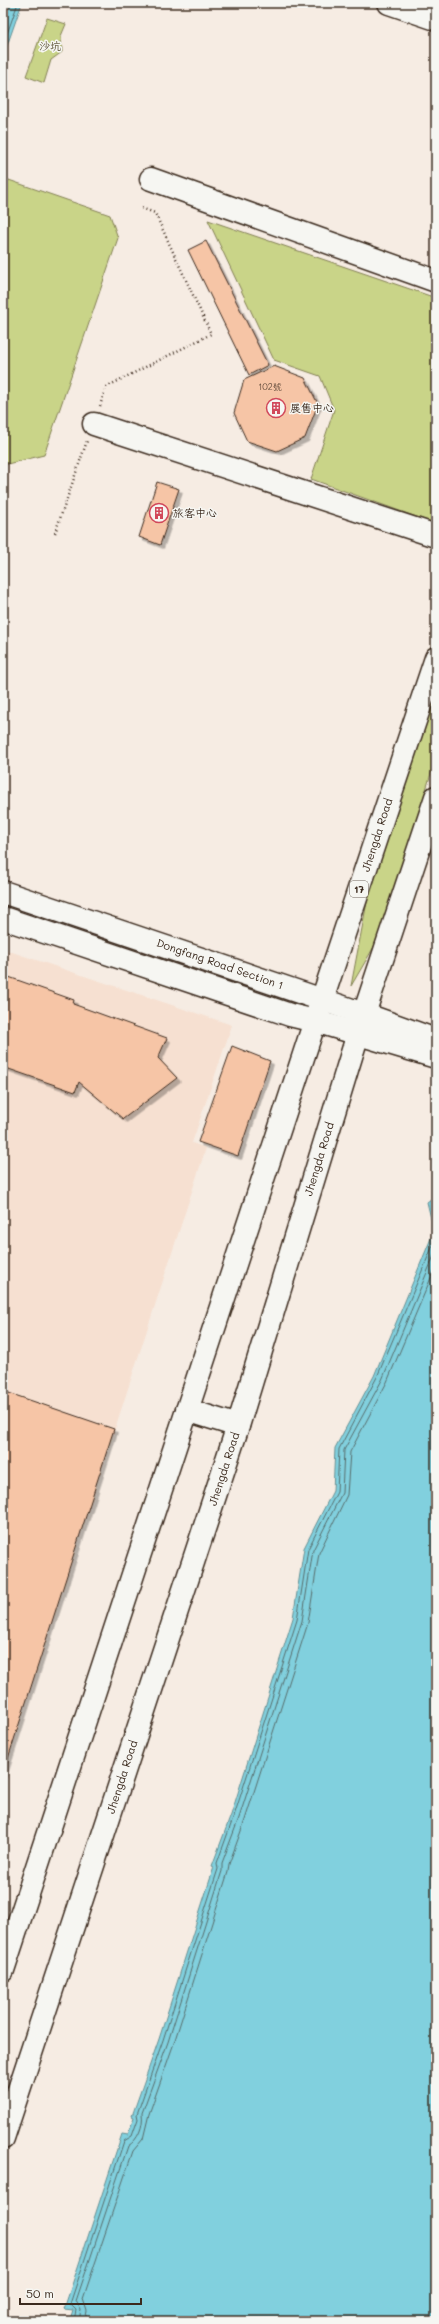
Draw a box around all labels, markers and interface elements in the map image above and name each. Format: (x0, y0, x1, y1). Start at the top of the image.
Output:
park label: 沙坑 (39, 38, 61, 53)
house number: 102號 (258, 381, 282, 392)
building icon: 展售中心 (265, 397, 287, 419)
place label: 展售中心 (290, 400, 334, 415)
building icon: 旅客中心 (148, 502, 170, 524)
place label: 旅客中心 (173, 505, 217, 520)
street label: Jhengda Road (358, 796, 395, 873)
road number: 17 (350, 881, 368, 897)
street label: Dongfang Road Section 1 (155, 935, 286, 992)
street label: Jhengda Road (300, 1120, 337, 1198)
street label: Jhengda Road (205, 1430, 242, 1507)
street label: Jhengda Road (103, 1738, 140, 1815)
scale bar (20, 2280, 141, 2306)
text: 50 m (26, 2285, 54, 2301)

